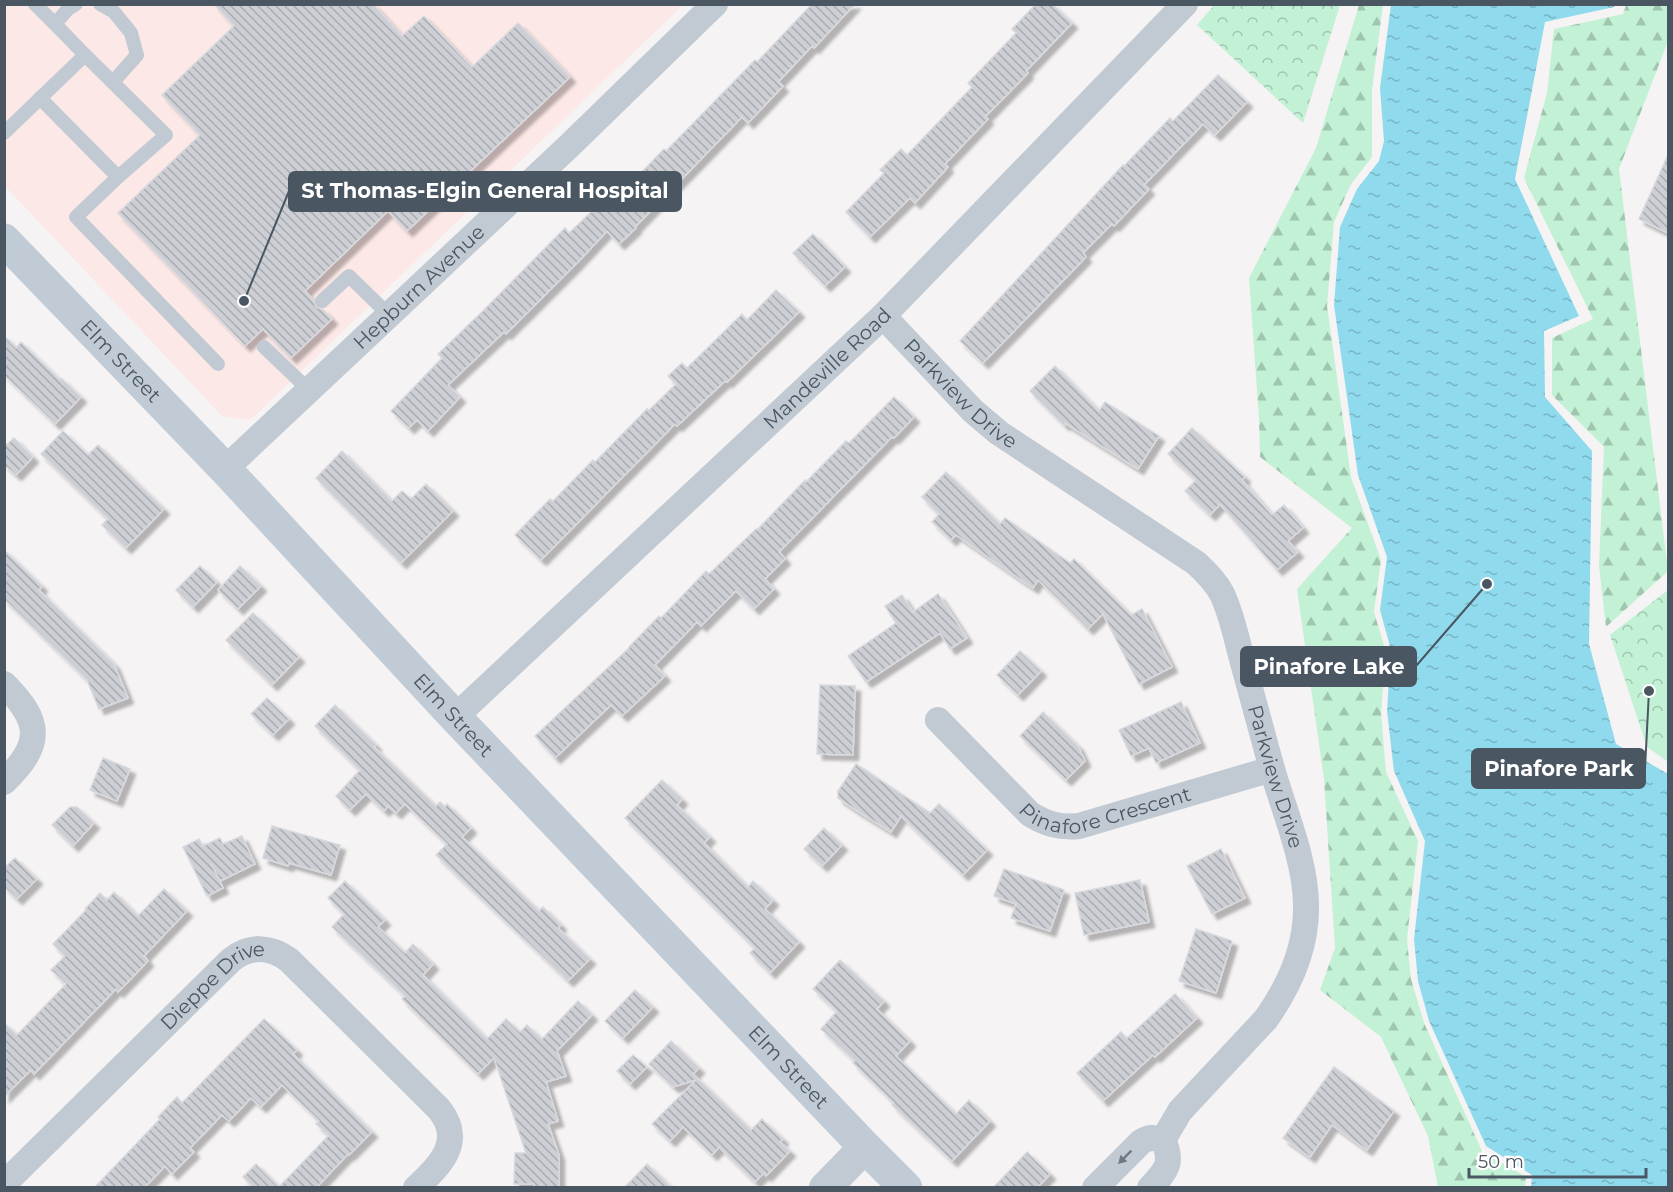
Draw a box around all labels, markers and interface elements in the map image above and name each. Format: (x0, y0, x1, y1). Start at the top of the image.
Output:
callout: St Thomas-Elgin General Hospital (289, 172, 681, 211)
text: St Thomas-Elgin General Hospital (301, 178, 669, 203)
street label: Hepburn Avenue (348, 220, 490, 354)
street label: Mandeville Road (758, 303, 896, 434)
street label: Elm Street (75, 314, 166, 407)
street label: Parkview Drive (899, 334, 1022, 454)
callout: Pinafore Lake (1241, 647, 1416, 686)
text: Pinafore Lake (1253, 654, 1405, 679)
street label: Elm Street (409, 668, 498, 762)
street label: Parkview Drive (1243, 702, 1308, 851)
callout: Pinafore Park (1472, 749, 1645, 788)
text: Pinafore Park (1484, 756, 1634, 781)
street label: Pinafore Crescent (1014, 782, 1194, 839)
street label: Dieppe Drive (155, 937, 265, 1035)
street label: Elm Street (743, 1020, 834, 1113)
scale bar (1469, 1141, 1646, 1179)
one-way arrow (1119, 1150, 1133, 1164)
text: 50 m (1478, 1151, 1524, 1173)

